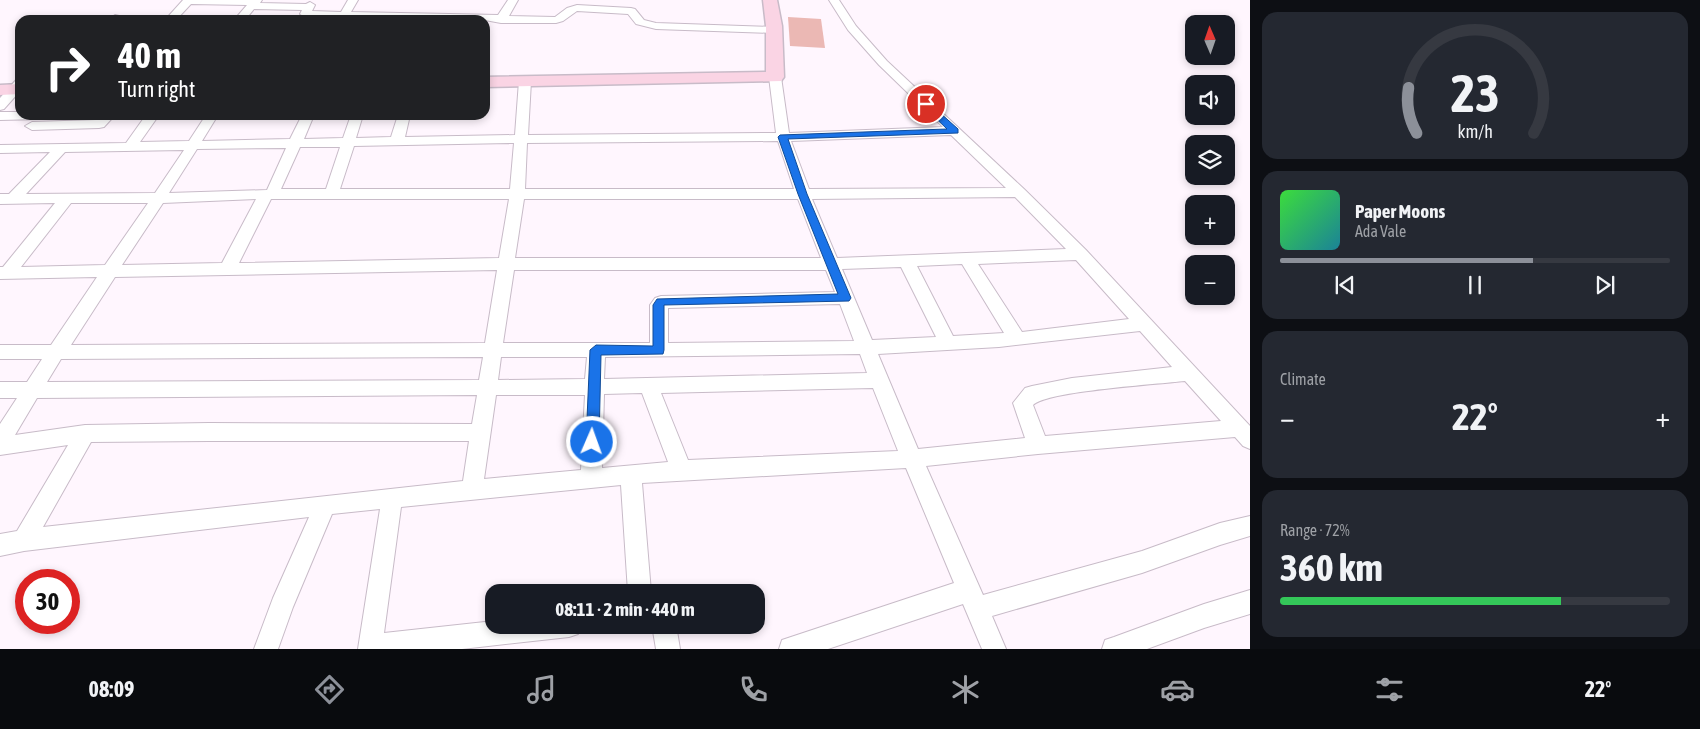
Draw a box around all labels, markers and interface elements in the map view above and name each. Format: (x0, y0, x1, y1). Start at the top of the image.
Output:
north arrow (1185, 15, 1235, 65)
map controls (1185, 15, 1235, 305)
icon: right (35, 35, 100, 100)
text: 40 m (118, 35, 181, 75)
text: 23 (1451, 63, 1499, 123)
button: sound (1185, 75, 1235, 125)
text: Turn right (118, 76, 195, 102)
pin (905, 83, 947, 125)
icon: arrive (912, 90, 940, 118)
text: km/h (1457, 121, 1493, 142)
button: layers (1185, 135, 1235, 185)
button: + (1185, 195, 1235, 245)
text: Paper Moons (1355, 200, 1445, 222)
text: Ada Vale (1355, 222, 1406, 240)
button: − (1185, 255, 1235, 305)
icon: previous (1331, 271, 1359, 299)
icon: pause (1461, 271, 1489, 299)
icon: next (1591, 271, 1619, 299)
text: Climate (1280, 370, 1326, 388)
text: 22° (1452, 395, 1498, 438)
text: − (1280, 401, 1295, 433)
text: + (1655, 401, 1670, 433)
position arrow (565, 415, 617, 467)
text: Range · 72% (1280, 521, 1350, 539)
text: 360 km (1280, 546, 1383, 589)
speed limit sign: 30 (15, 569, 80, 634)
text: 08:11 · 2 min · 440 m (555, 598, 695, 620)
icon: directions (312, 672, 347, 707)
icon: music (524, 672, 559, 707)
icon: phone (736, 672, 771, 707)
icon: climate (948, 672, 983, 707)
icon: car (1160, 672, 1195, 707)
icon: filters (1372, 672, 1407, 707)
text: 08:09 (89, 676, 134, 702)
text: 22° (1585, 676, 1611, 702)

